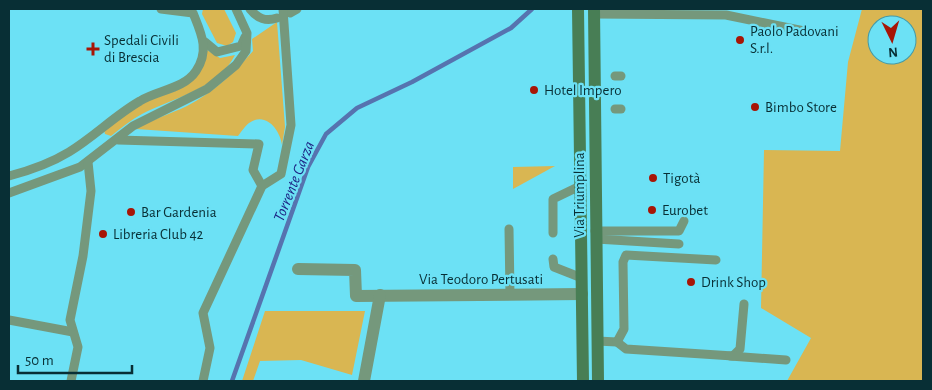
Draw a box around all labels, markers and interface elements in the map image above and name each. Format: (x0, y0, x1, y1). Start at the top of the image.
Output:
north arrow (867, 15, 917, 65)
place label: Paolo Padovani S.r.l. (750, 24, 839, 56)
place label: Spedali Civili di Brescia (104, 33, 179, 65)
marker: Paolo Padovani S.r.l. (734, 34, 746, 46)
marker: Spedali Civili di Brescia (86, 42, 100, 56)
text: N (888, 45, 899, 59)
place label: Hotel Impero (544, 83, 622, 98)
marker: Hotel Impero (528, 84, 540, 96)
place label: Bimbo Store (765, 100, 837, 115)
marker: Bimbo Store (749, 101, 761, 113)
water label: Torrente Garza (271, 139, 317, 224)
street label: Via Triumplina (572, 152, 587, 238)
place label: Tigotà (663, 171, 700, 186)
marker: Tigotà (647, 172, 659, 184)
place label: Eurobet (662, 203, 708, 218)
marker: Eurobet (646, 204, 658, 216)
place label: Bar Gardenia (141, 205, 217, 220)
marker: Bar Gardenia (125, 206, 137, 218)
place label: Libreria Club 42 (113, 227, 204, 242)
marker: Libreria Club 42 (97, 228, 109, 240)
street label: Via Teodoro Pertusati (419, 272, 543, 287)
place label: Drink Shop (701, 275, 766, 290)
marker: Drink Shop (685, 276, 697, 288)
scale bar (18, 342, 131, 374)
text: 50 m (25, 353, 54, 368)

